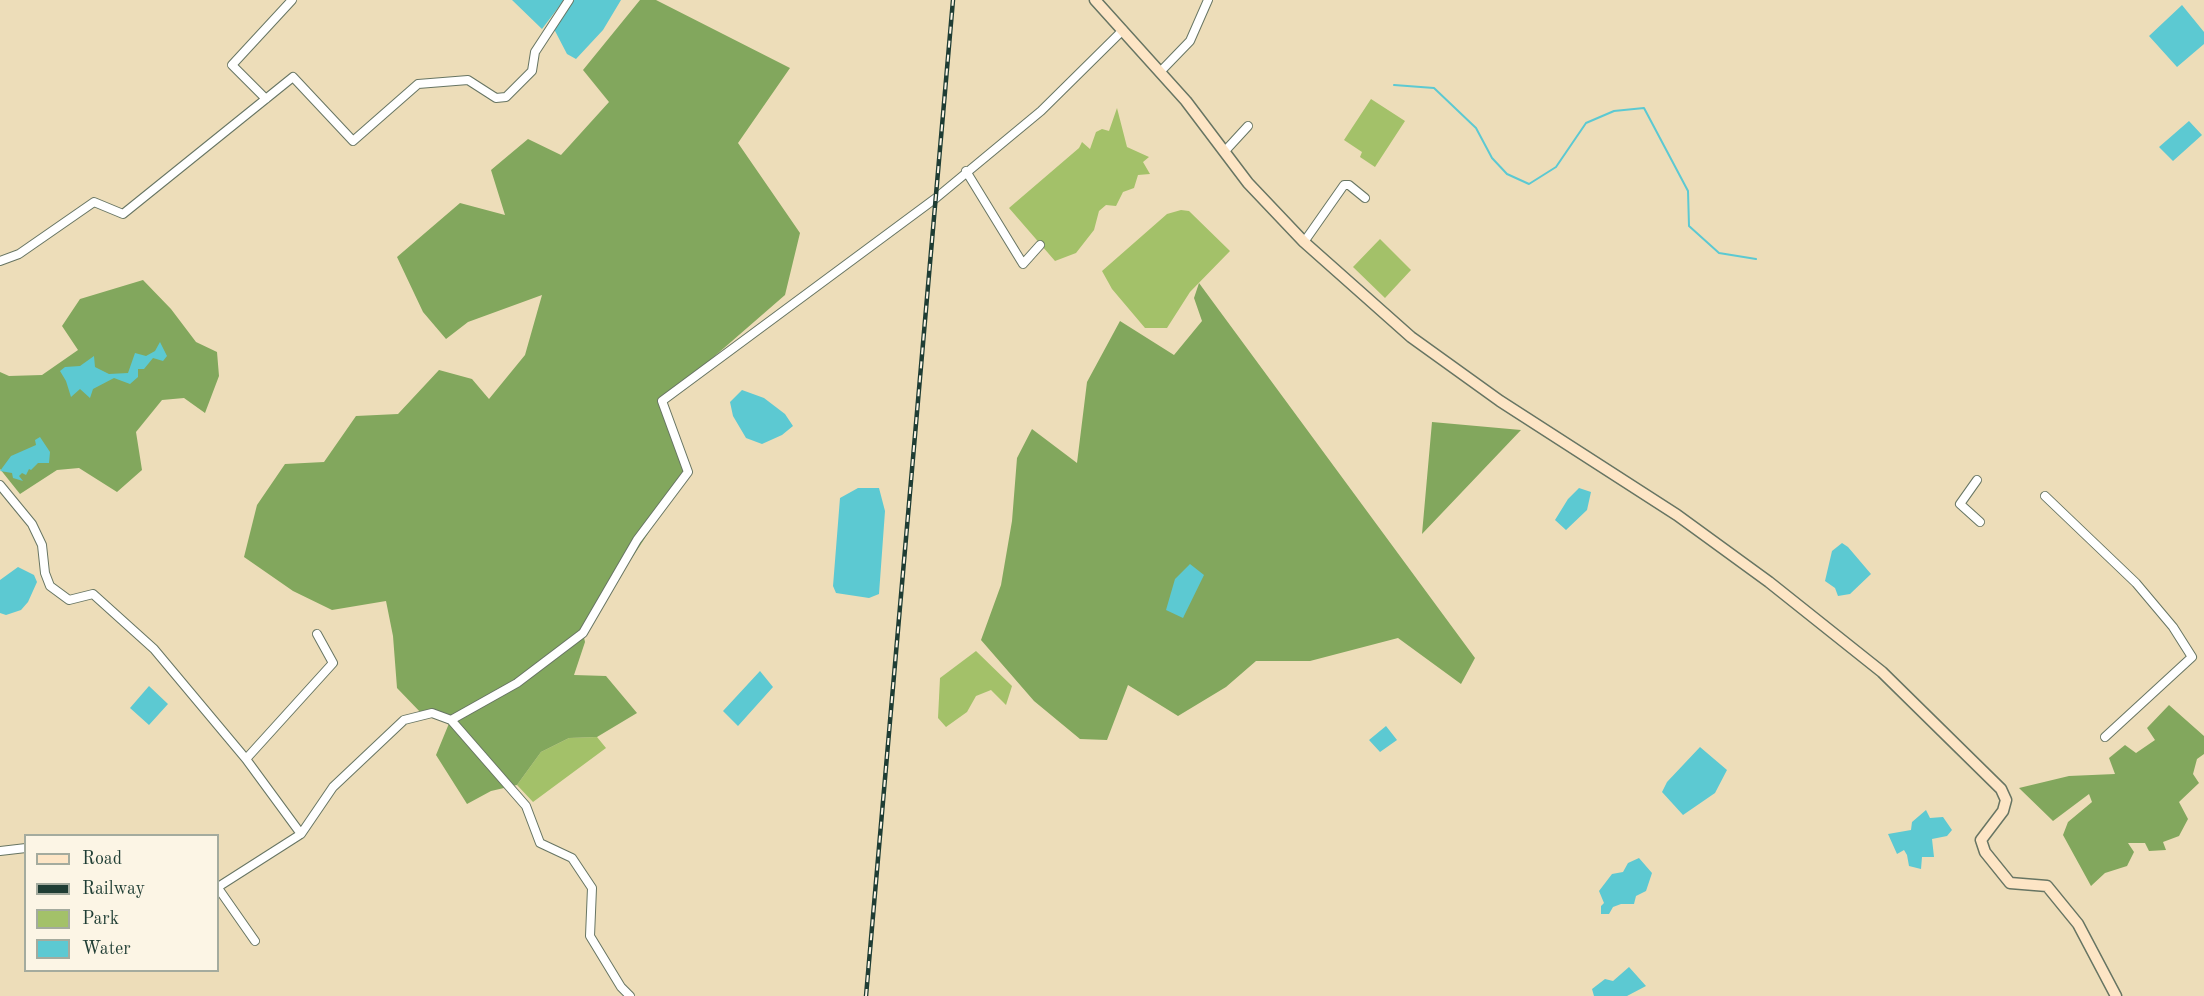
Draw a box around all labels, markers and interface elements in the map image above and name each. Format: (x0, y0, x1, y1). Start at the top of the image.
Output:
legend (24, 834, 219, 972)
text: Road (82, 850, 122, 868)
text: Railway (82, 880, 145, 898)
text: Park (82, 910, 119, 928)
text: Water (82, 940, 131, 958)

